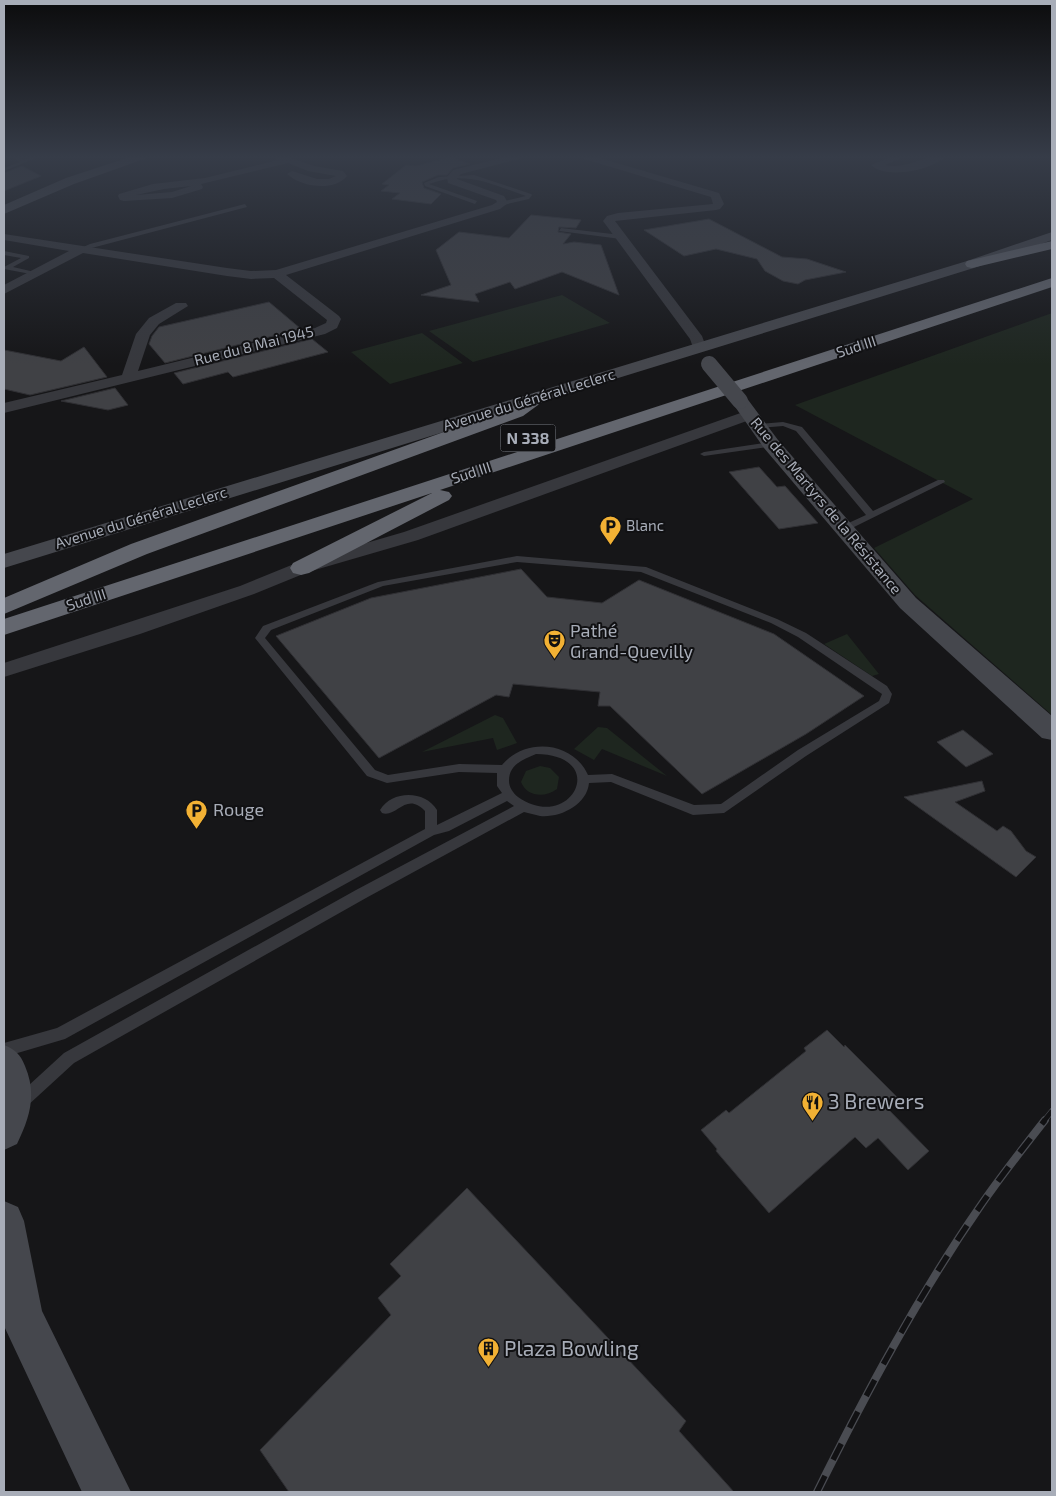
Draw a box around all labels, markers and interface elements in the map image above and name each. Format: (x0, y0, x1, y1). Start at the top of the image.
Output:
street label: Rue du 8 Mai 1945 (192, 321, 315, 369)
street label: Sud III (834, 331, 878, 361)
street label: Avenue du Général Leclerc (441, 364, 617, 434)
street label: Rue des Martyrs de la Résistance (748, 413, 906, 597)
road number: N 338 (500, 424, 556, 452)
street label: Sud III (449, 457, 493, 487)
street label: Avenue du Général Leclerc (53, 482, 229, 552)
parking icon: Blanc (598, 514, 622, 545)
place label: Blanc (626, 516, 664, 534)
street label: Sud III (64, 584, 108, 614)
place label: Pathé Grand-Quevilly (570, 619, 693, 662)
theatre icon: Pathé Grand-Quevilly (542, 629, 566, 660)
parking icon: Rouge (185, 798, 209, 829)
place label: Rouge (213, 798, 264, 820)
place label: 3 Brewers (828, 1088, 924, 1113)
restaurant icon: 3 Brewers (800, 1090, 824, 1121)
place label: Plaza Bowling (504, 1335, 639, 1360)
building icon: Plaza Bowling (476, 1337, 500, 1368)

